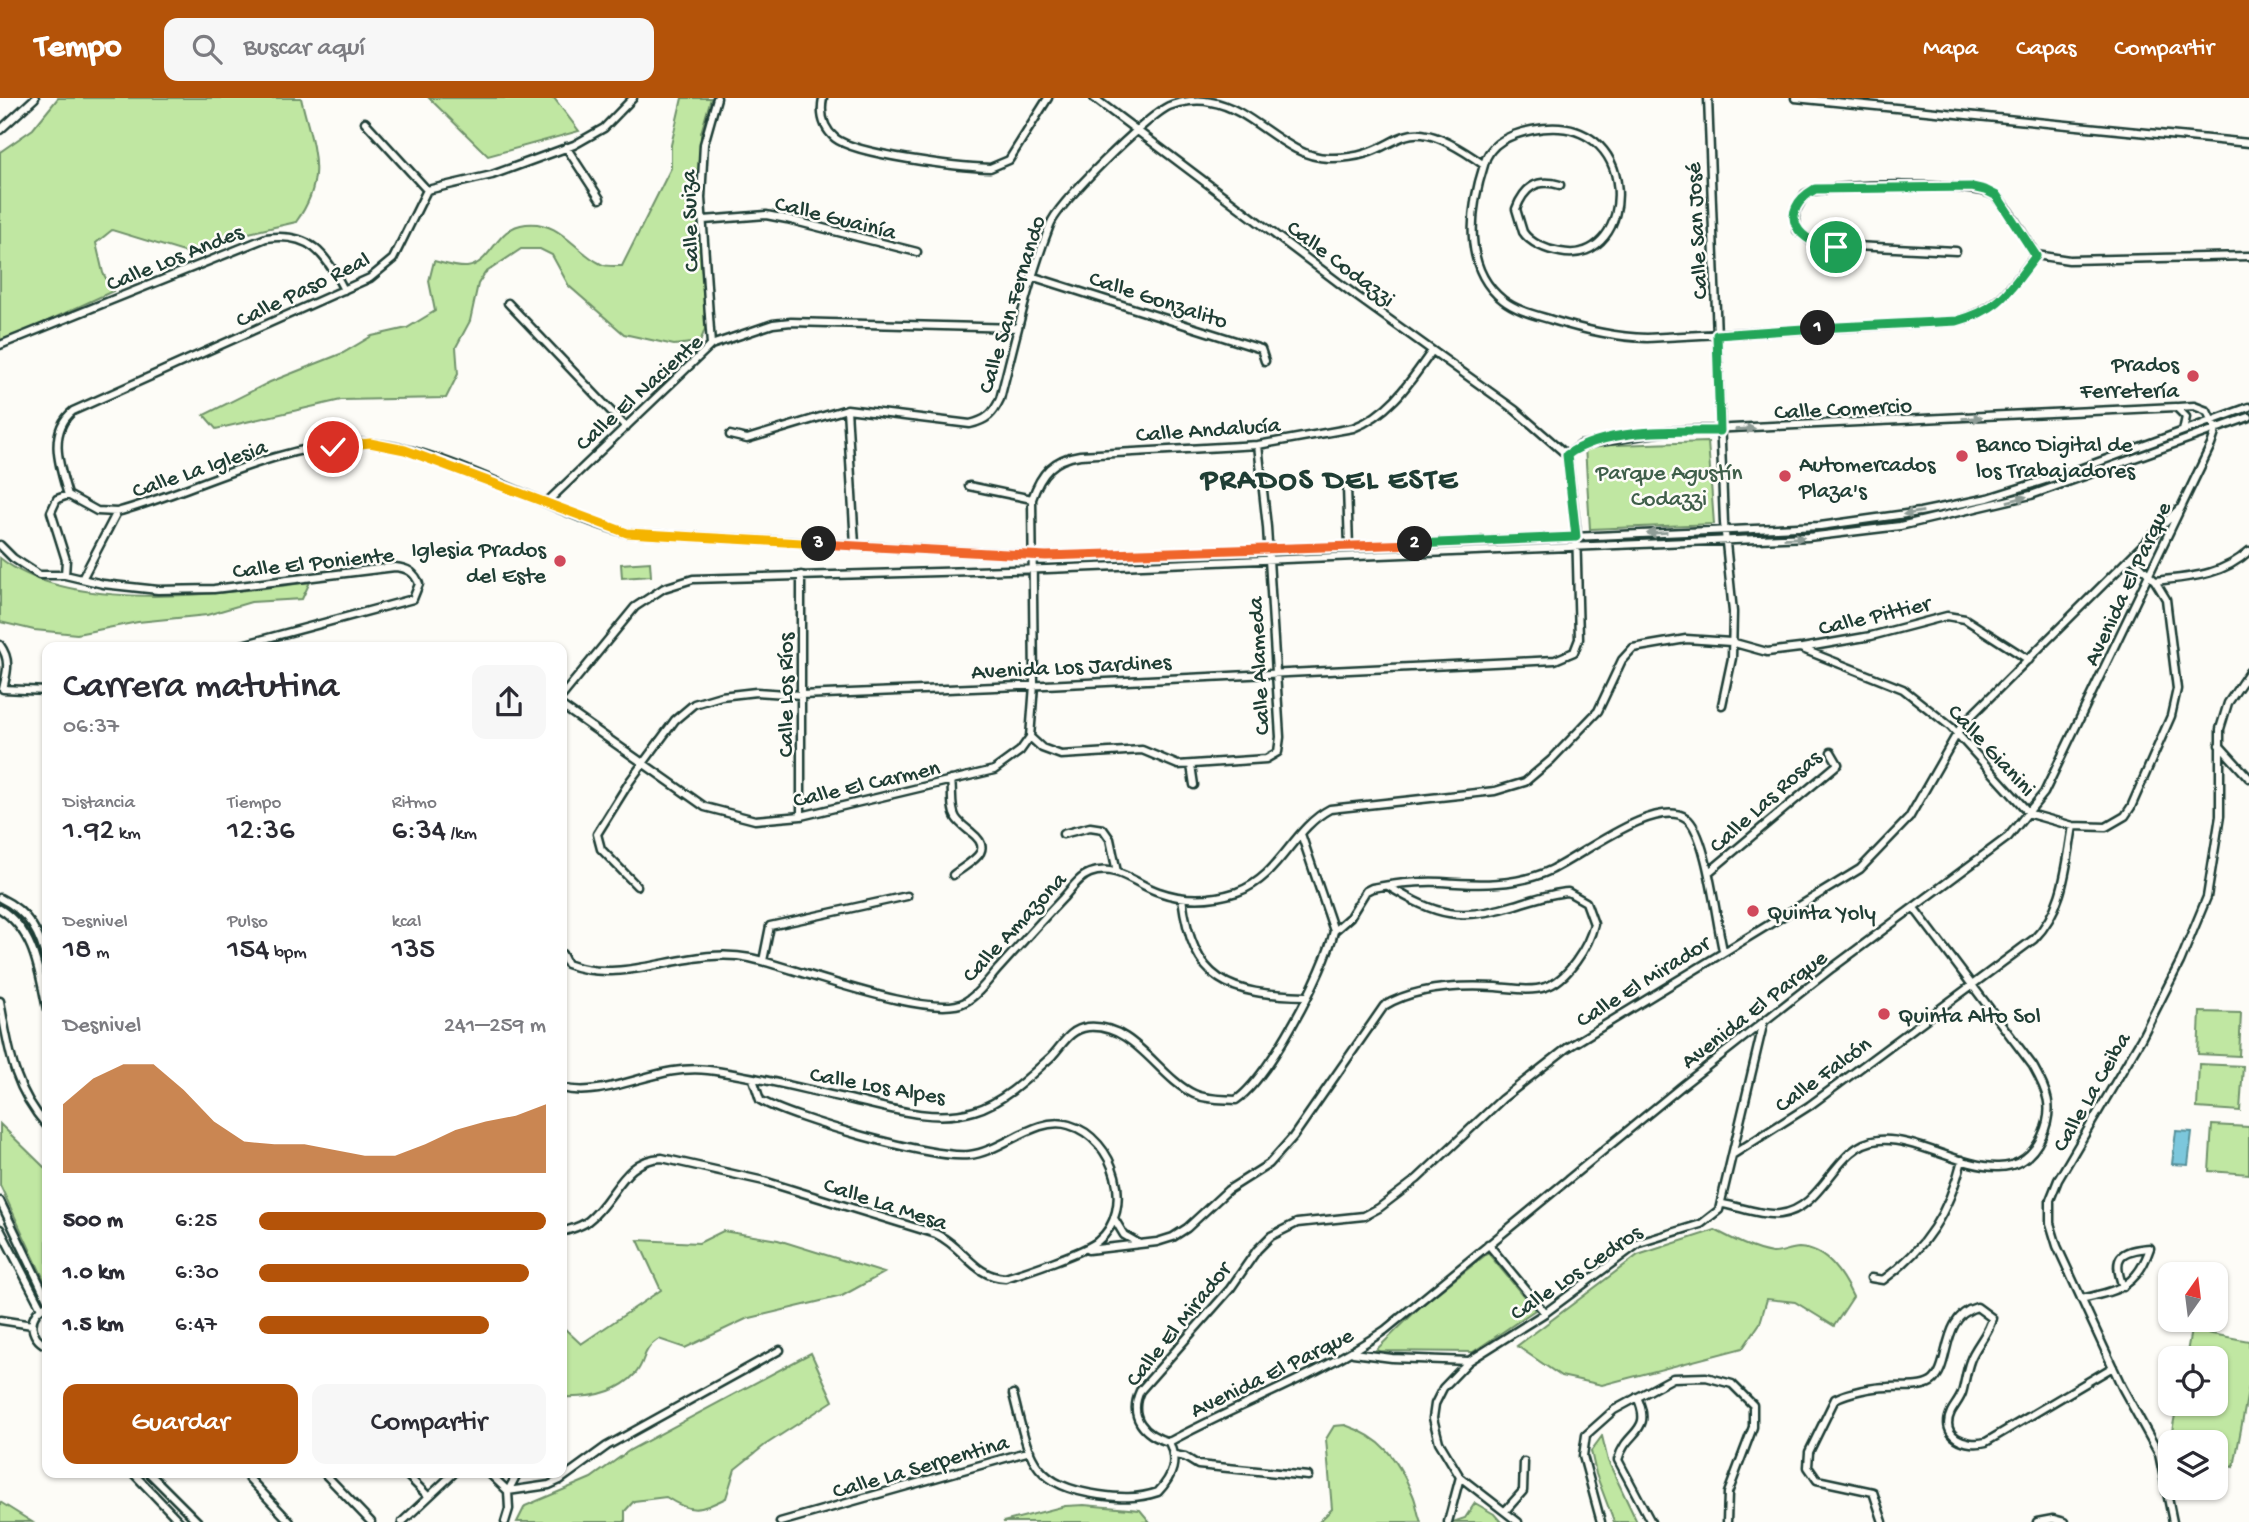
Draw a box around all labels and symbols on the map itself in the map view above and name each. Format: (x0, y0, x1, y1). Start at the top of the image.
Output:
street label: Calle San José (1681, 161, 1716, 300)
street label: Calle Suiza (676, 168, 707, 272)
street label: Calle Guainía (772, 191, 900, 248)
street label: Calle San Fernando (973, 213, 1053, 397)
street label: Calle Codazzi (1280, 215, 1399, 314)
pin (1806, 217, 1866, 277)
street label: Calle Los Andes (103, 219, 248, 299)
street label: Calle Paso Real (232, 247, 375, 335)
street label: Calle Gonzalito (1085, 266, 1231, 336)
pin: 1 (1800, 310, 1836, 345)
street label: Calle El Naciente (571, 329, 710, 458)
place label: Prados Ferretería (2079, 353, 2180, 406)
marker: Prados Ferretería (2185, 368, 2201, 384)
street label: Calle Comercio (1773, 393, 1913, 428)
street label: Calle Andalucía (1135, 413, 1283, 450)
one-way arrow (1961, 413, 1983, 424)
pin (303, 417, 363, 477)
one-way arrow (1734, 424, 1756, 435)
place label: Banco Digital de los Trabajadores (1975, 433, 2135, 486)
street label: Calle La Iglesia (129, 434, 272, 506)
marker: Banco Digital de los Trabajadores (1954, 448, 1970, 464)
place label: Automercados Plaza's (1798, 453, 1936, 506)
park label: Parque Agustín Codazzi (1595, 461, 1742, 514)
district label: PRADOS DEL ESTE (1199, 465, 1459, 500)
marker: Automercados Plaza's (1777, 468, 1793, 484)
one-way arrow (2007, 493, 2029, 504)
street label: Avenida El Parque (2079, 497, 2180, 671)
one-way arrow (1902, 508, 1924, 519)
pin: 3 (802, 526, 836, 562)
pin: 2 (1398, 526, 1432, 562)
one-way arrow (1645, 528, 1667, 539)
one-way arrow (1783, 532, 1805, 543)
place label: Iglesia Prados del Este (411, 538, 547, 591)
street label: Calle El Poniente (231, 542, 397, 586)
marker: Iglesia Prados del Este (552, 553, 568, 569)
street label: Calle Pittier (1816, 591, 1935, 643)
street label: Calle Alameda (1243, 595, 1278, 736)
street label: Calle Los Ríos (774, 632, 801, 757)
street label: Avenida Los Jardines (970, 650, 1172, 687)
street label: Calle Gianini (1941, 699, 2040, 803)
street label: Calle Las Rosas (1705, 745, 1828, 860)
street label: Calle El Carmen (791, 755, 943, 815)
street label: Calle Amazona (958, 867, 1074, 989)
place label: Quinta Yoly (1767, 901, 1876, 928)
marker: Quinta Yoly (1745, 903, 1761, 919)
street label: Calle El Mirador (1572, 930, 1717, 1035)
street label: Avenida El Parque (1677, 945, 1835, 1076)
place label: Quinta Alto Sol (1898, 1004, 2041, 1031)
marker: Quinta Alto Sol (1876, 1006, 1892, 1022)
street label: Calle La Ceiba (2048, 1027, 2139, 1157)
street label: Calle Falcón (1770, 1032, 1878, 1120)
street label: Calle Los Alpes (807, 1062, 948, 1113)
street label: Calle La Mesa (820, 1173, 951, 1238)
street label: Calle Los Cedros (1506, 1220, 1648, 1328)
street label: Calle El Mirador (1121, 1256, 1240, 1393)
north arrow (2158, 1262, 2228, 1332)
street label: Avenida El Parque (1187, 1322, 1359, 1425)
street label: Calle La Serpentina (830, 1430, 1013, 1506)

